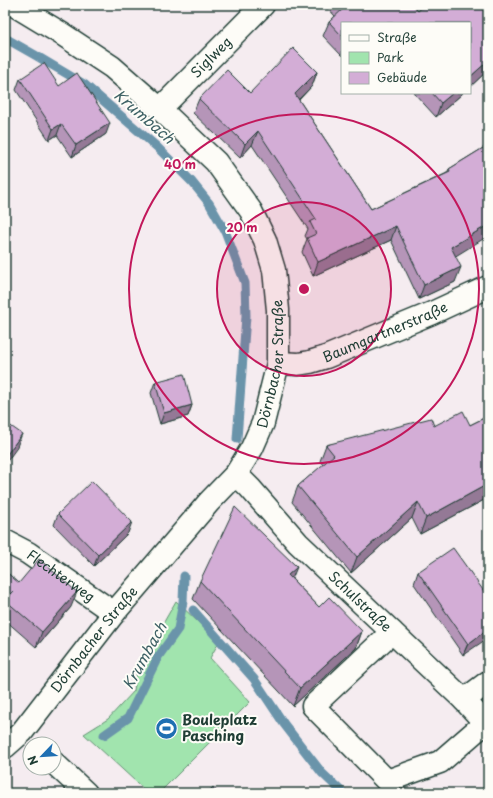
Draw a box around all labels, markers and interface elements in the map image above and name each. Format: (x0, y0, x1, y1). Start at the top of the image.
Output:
legend (341, 22, 471, 94)
text: Straße (377, 28, 417, 46)
street label: Siglweg (186, 31, 236, 82)
text: Park (377, 48, 404, 66)
text: Gebäude (377, 68, 427, 86)
water label: Krumbach (110, 83, 180, 149)
text: 40 m (164, 155, 196, 173)
text: 20 m (226, 218, 258, 236)
centre of rings (297, 282, 311, 296)
street label: Baumgartnerstraße (319, 296, 451, 367)
street label: Dörnbacher Straße (251, 299, 288, 430)
street label: Flechterweg (23, 544, 100, 607)
street label: Schulstraße (324, 566, 397, 636)
street label: Dörnbacher Straße (45, 582, 142, 697)
water label: Krumbach (116, 617, 172, 693)
place label: Bouleplatz Pasching (182, 709, 257, 746)
sports icon: Bouleplatz Pasching (154, 715, 180, 741)
north arrow (22, 736, 62, 776)
text: N (23, 753, 42, 768)

